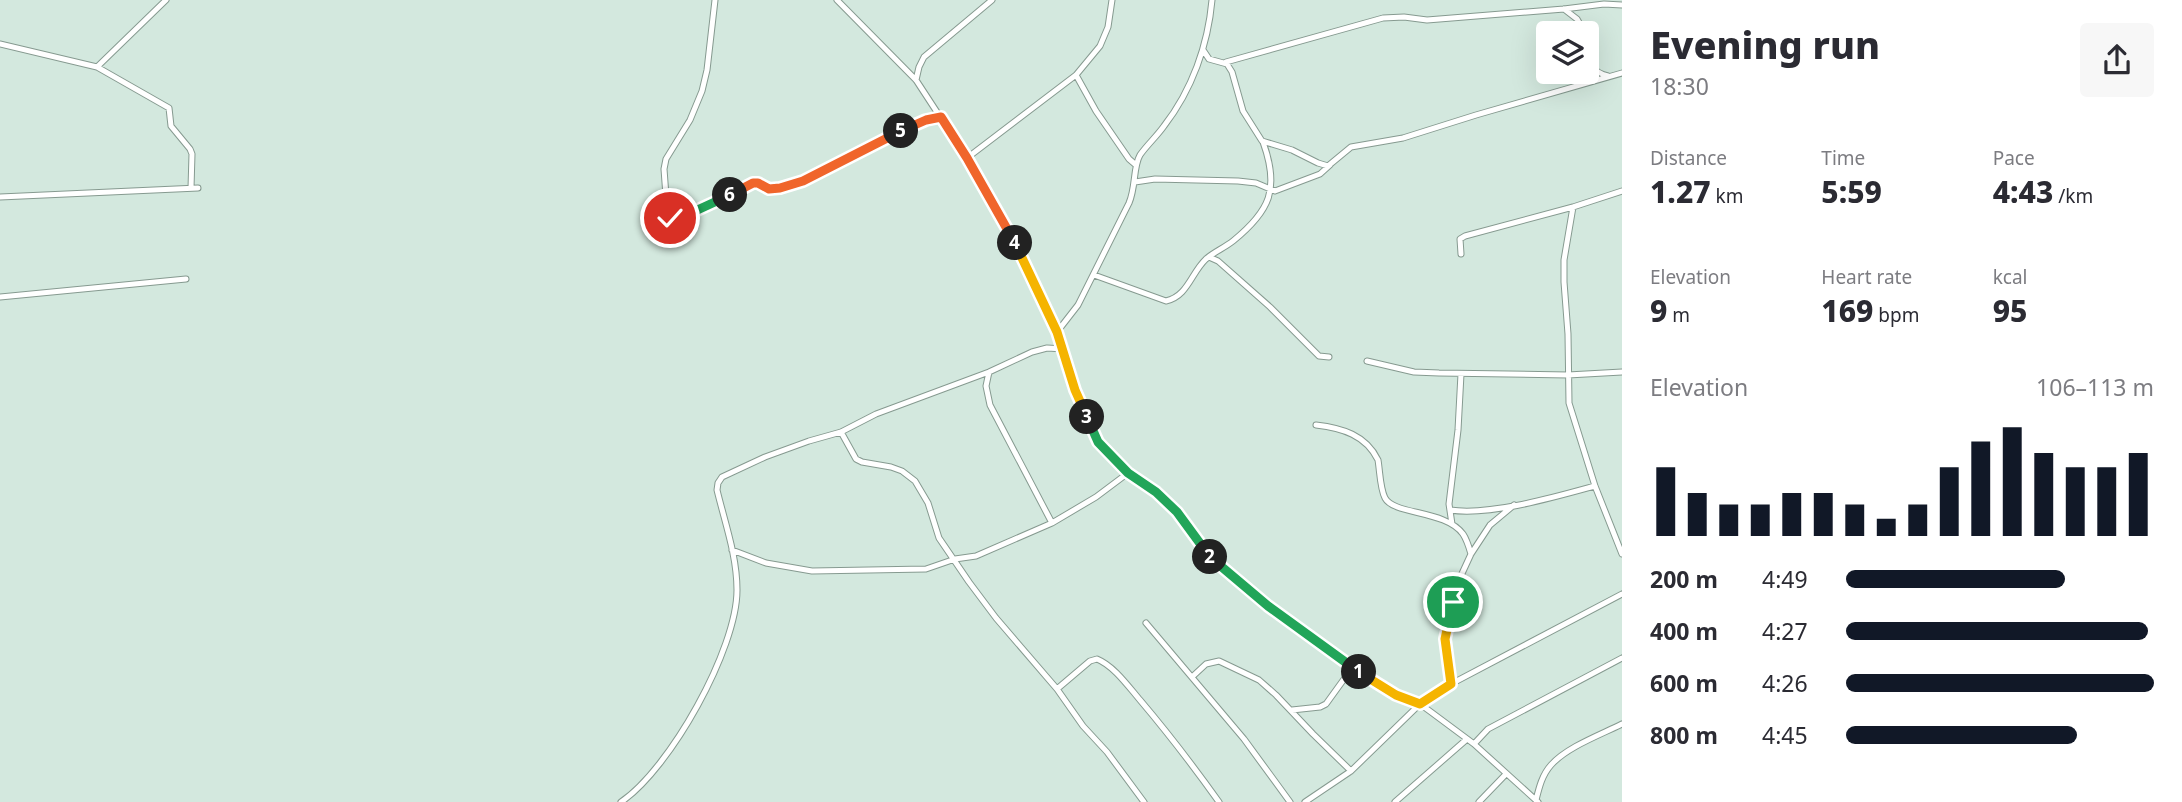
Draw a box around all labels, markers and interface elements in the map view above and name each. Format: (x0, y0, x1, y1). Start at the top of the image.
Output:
text: Evening run (1650, 18, 1880, 70)
map controls (1536, 21, 1599, 84)
button: layers (1536, 21, 1599, 84)
button: share (2080, 23, 2154, 97)
text: 18:30 (1650, 70, 1709, 102)
pin: 5 (884, 114, 918, 148)
text: 5 (895, 117, 906, 143)
text: Distance (1650, 145, 1727, 171)
text: Time (1821, 145, 1865, 171)
text: Pace (1993, 145, 2035, 171)
text: 1.27 (1650, 171, 1711, 212)
text: 5:59 (1821, 171, 1882, 212)
text: 4:43 (1993, 171, 2053, 212)
pin: 6 (712, 178, 748, 212)
text: 6 (724, 181, 735, 207)
text: km (1711, 183, 1743, 209)
text: /km (2053, 183, 2093, 209)
pin (640, 188, 700, 248)
icon: check (651, 199, 689, 237)
pin: 4 (998, 226, 1032, 260)
text: 4 (1009, 229, 1020, 255)
text: Elevation (1650, 264, 1731, 290)
text: Heart rate (1821, 264, 1912, 290)
text: kcal (1993, 264, 2027, 290)
text: 9 (1650, 290, 1667, 331)
text: 169 (1821, 290, 1873, 331)
text: 95 (1993, 290, 2027, 331)
text: m (1667, 302, 1690, 328)
text: bpm (1873, 302, 1919, 328)
text: Elevation (1650, 371, 1748, 403)
text: 106–113 m (2036, 371, 2154, 403)
pin: 3 (1070, 400, 1104, 434)
text: 3 (1081, 403, 1092, 429)
pin: 2 (1192, 540, 1228, 574)
text: 2 (1204, 543, 1215, 569)
text: 200 m (1650, 563, 1718, 595)
text: 4:49 (1762, 563, 1808, 595)
pin (1423, 572, 1483, 632)
icon: arrive (1434, 583, 1472, 621)
text: 400 m (1650, 615, 1718, 647)
text: 4:27 (1762, 615, 1808, 647)
pin: 1 (1342, 654, 1376, 690)
text: 1 (1353, 658, 1364, 684)
text: 600 m (1650, 667, 1718, 699)
text: 4:26 (1762, 667, 1808, 699)
text: 800 m (1650, 719, 1718, 751)
text: 4:45 (1762, 719, 1808, 751)

